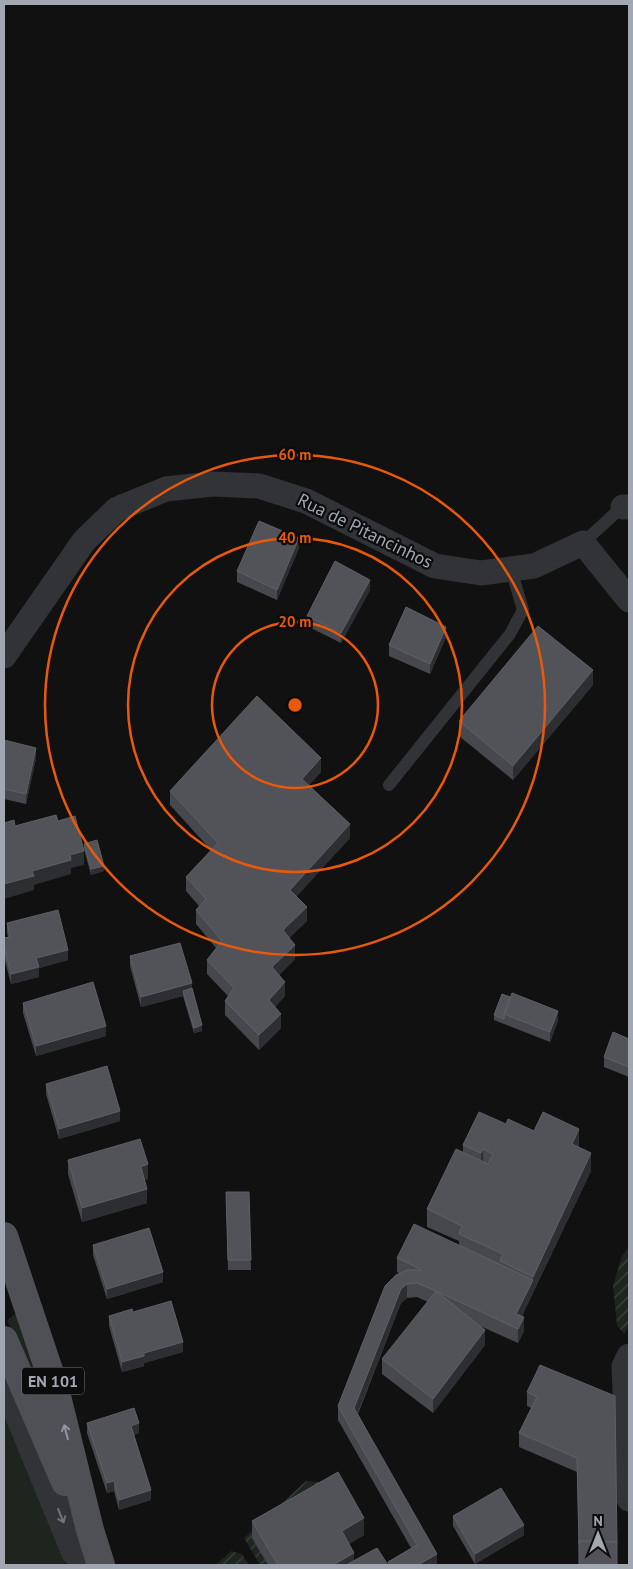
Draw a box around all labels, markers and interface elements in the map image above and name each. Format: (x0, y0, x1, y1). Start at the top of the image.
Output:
text: 60 m (279, 445, 311, 464)
street label: Rua de Pitancinhos (294, 488, 436, 573)
text: 40 m (279, 528, 311, 547)
text: 20 m (279, 612, 311, 631)
centre of rings (286, 696, 304, 714)
road number: EN 101 (22, 1368, 84, 1394)
one-way arrow (61, 1424, 70, 1440)
one-way arrow (56, 1508, 66, 1523)
north arrow (573, 1509, 623, 1559)
text: N (593, 1512, 603, 1530)

